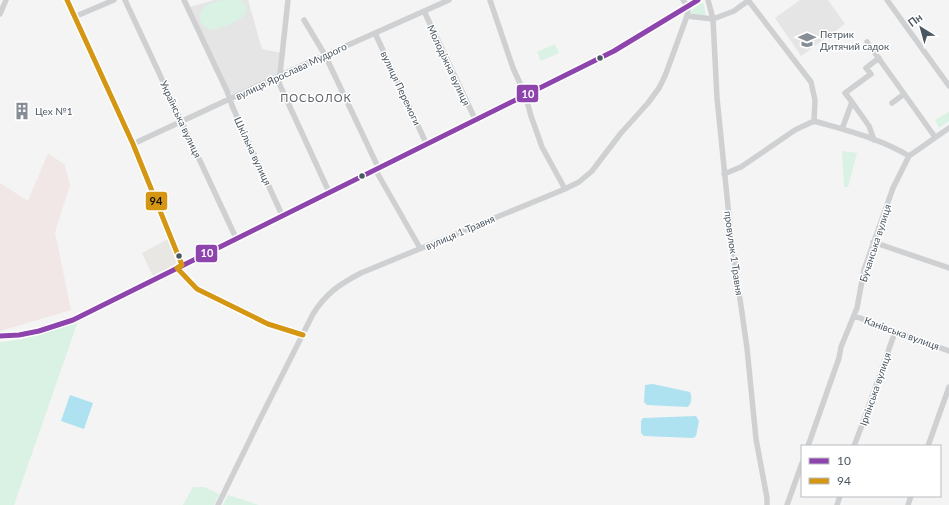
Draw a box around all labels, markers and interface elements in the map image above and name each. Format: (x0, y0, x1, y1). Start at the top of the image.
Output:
north arrow (901, 8, 941, 48)
text: Пн (905, 10, 924, 29)
street label: Молодіжна вулиця (425, 23, 473, 107)
place label: Петрик Дитячий садок (820, 28, 890, 52)
school or university icon: Петрик Дитячий садок (797, 30, 817, 50)
street label: вулиця Ярослава Мудрого (233, 40, 349, 102)
street label: вулиця Перемоги (379, 49, 424, 127)
unlabelled marker (595, 53, 605, 63)
street label: Українська вулиця (158, 79, 204, 160)
line badge: 10 (516, 84, 539, 103)
text: 10 (522, 87, 535, 100)
district label: ПОСЬОЛОК (280, 91, 352, 104)
building icon: Цех №1 (12, 101, 32, 121)
place label: Цех №1 (35, 105, 73, 117)
street label: Шкільна вулиця (232, 115, 274, 187)
unlabelled marker (357, 171, 367, 181)
line badge: 94 (145, 191, 168, 211)
text: 94 (150, 194, 163, 207)
street label: Бучанська вулиця (857, 202, 893, 283)
street label: провулок 1 Травня (722, 210, 746, 296)
street label: вулиця 1 Травня (424, 212, 496, 252)
line badge: 10 (195, 244, 218, 263)
text: 10 (201, 246, 214, 259)
unlabelled marker (174, 251, 184, 261)
street label: Канівська вулиця (863, 314, 941, 352)
street label: Ірпінська вулиця (857, 351, 893, 427)
legend (801, 445, 941, 497)
text: 10 (837, 453, 851, 468)
text: 94 (837, 473, 851, 488)

